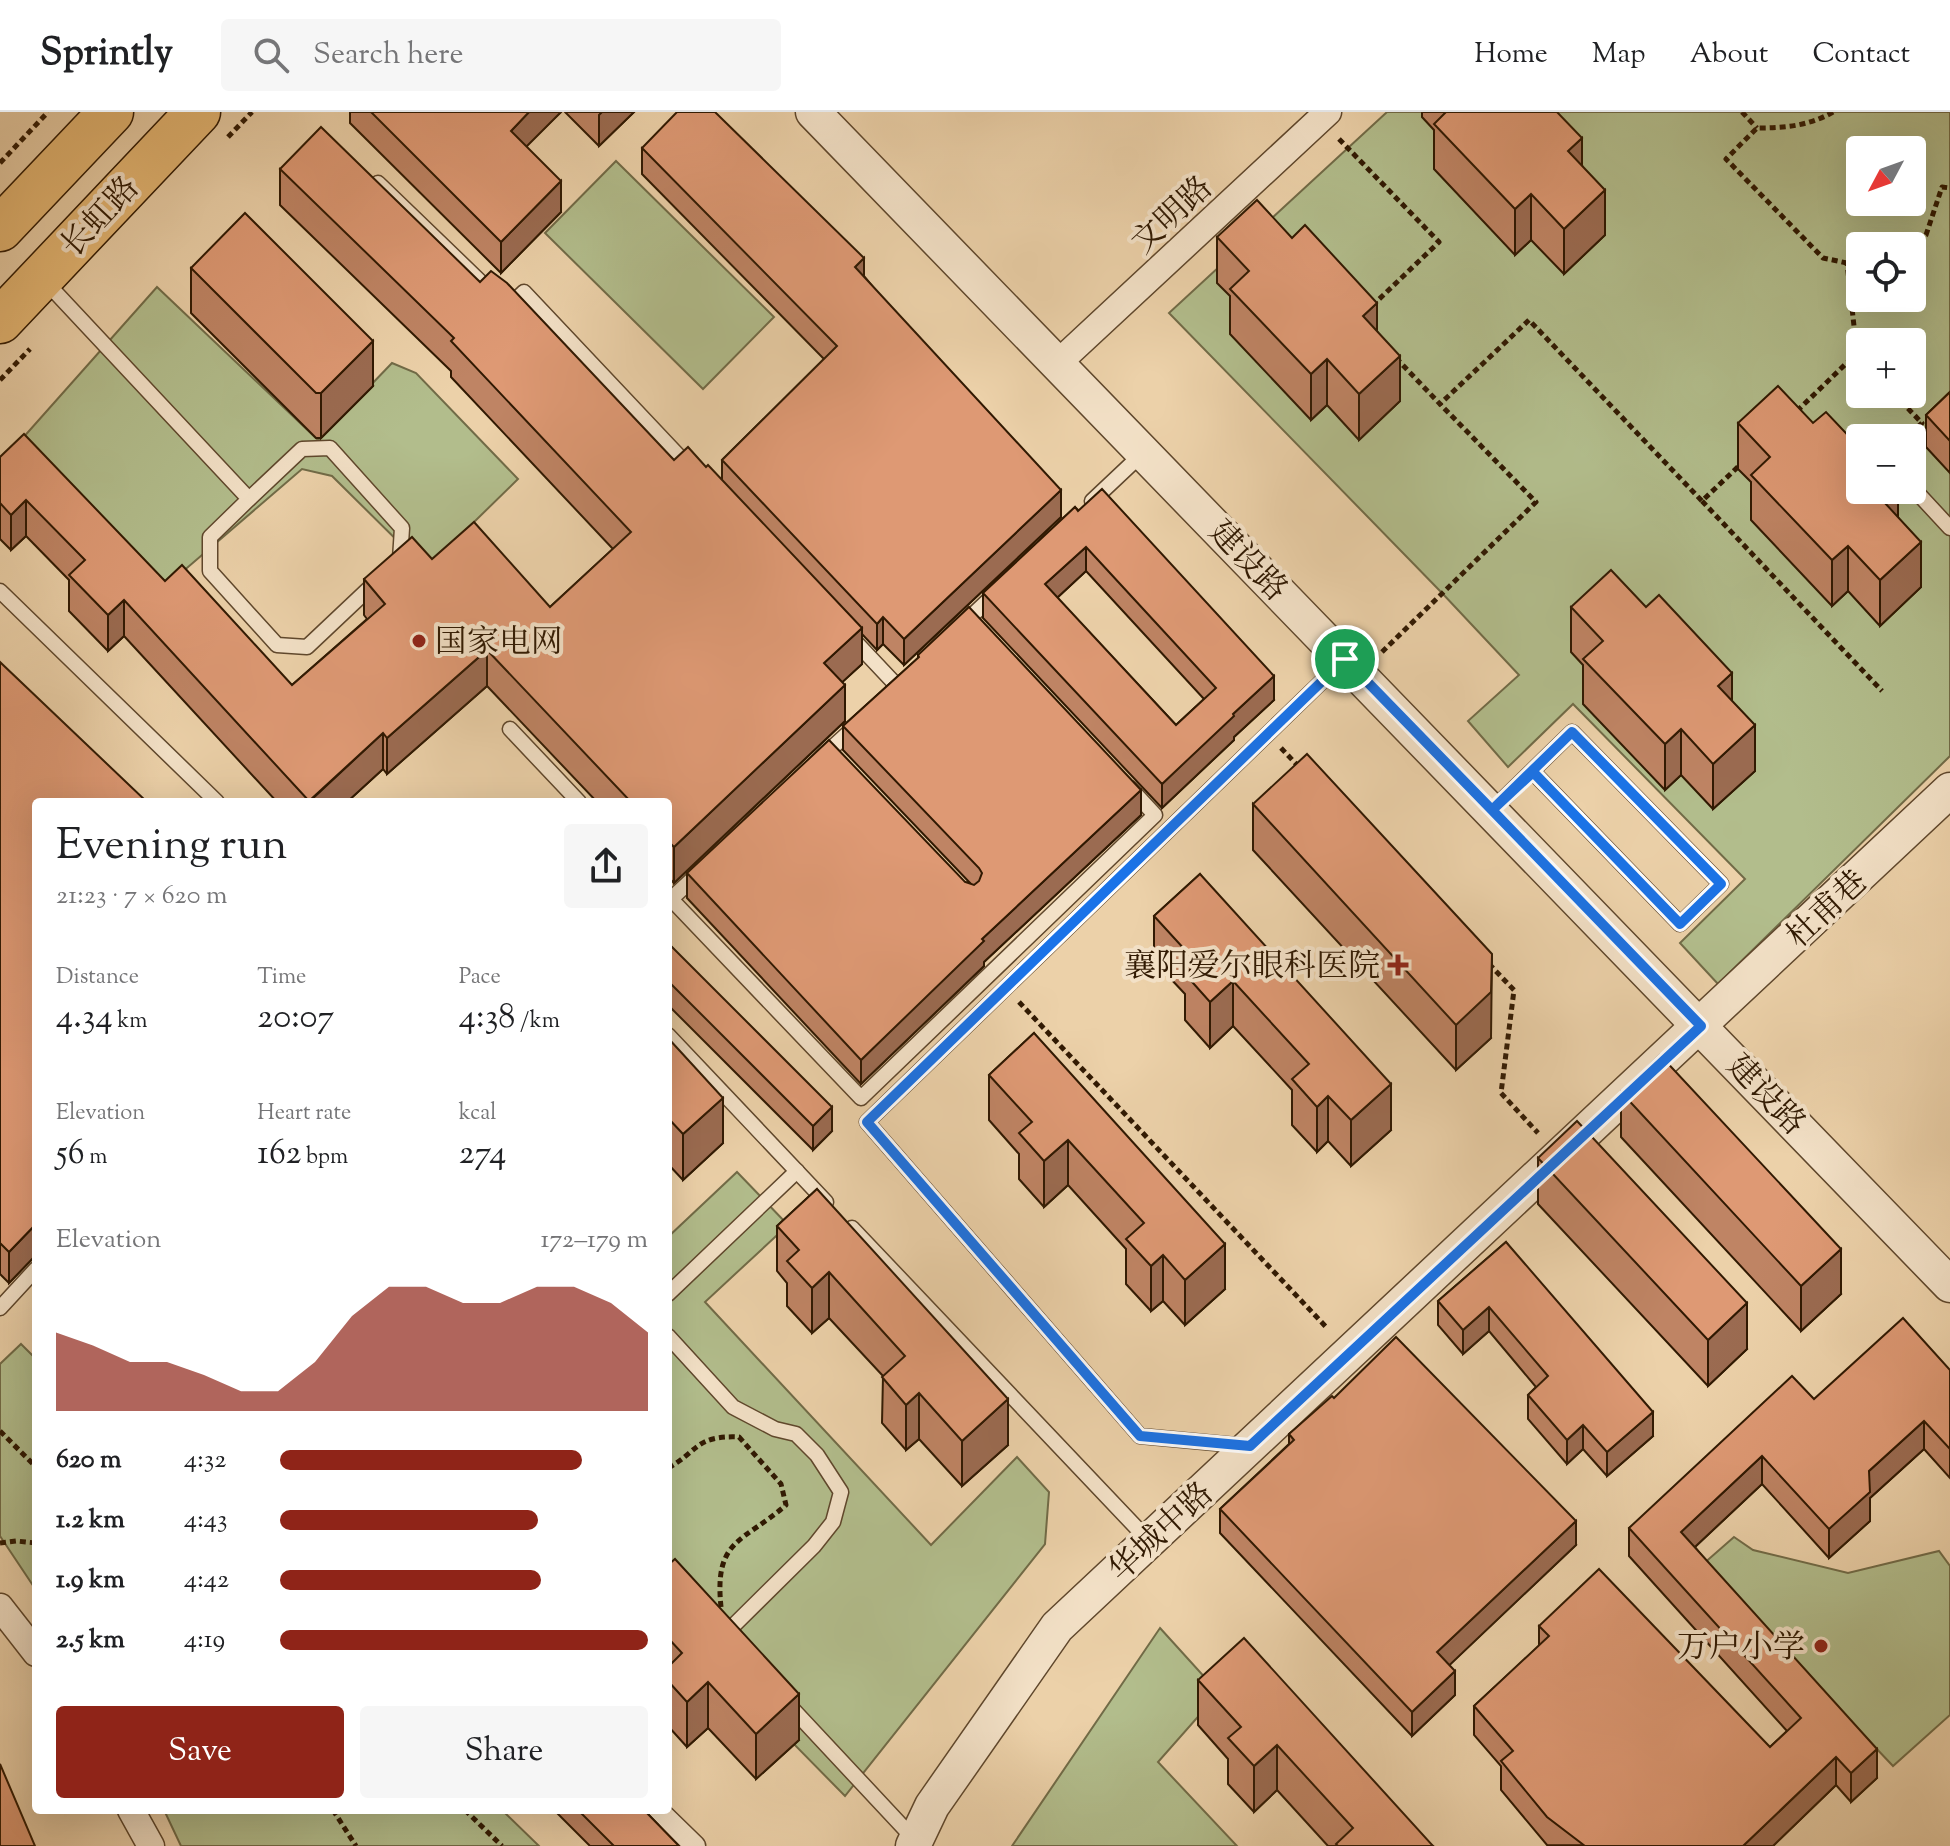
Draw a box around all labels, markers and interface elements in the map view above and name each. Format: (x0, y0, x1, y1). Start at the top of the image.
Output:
search box (221, 19, 781, 91)
text: Sprintly (40, 28, 173, 82)
icon: search (249, 33, 293, 77)
text: Search here (313, 34, 463, 77)
text: Home (1474, 35, 1548, 75)
text: Map (1592, 35, 1646, 75)
text: About (1690, 35, 1768, 75)
text: Contact (1812, 35, 1910, 75)
north arrow (1846, 136, 1926, 216)
map controls (1846, 136, 1926, 504)
street label: 长虹路 (52, 167, 151, 269)
street label: 文明路 (1122, 167, 1224, 266)
button: locate (1846, 232, 1926, 312)
button: + (1846, 328, 1926, 408)
button: − (1846, 424, 1926, 504)
street label: 建设路 (1197, 512, 1297, 613)
place label: 国家电网 (435, 621, 563, 667)
pin (1311, 625, 1379, 693)
marker: 国家电网 (410, 632, 428, 650)
icon: arrive (1323, 637, 1367, 681)
text: Evening run (56, 816, 288, 879)
button: share (564, 824, 648, 908)
street label: 杜甫巷 (1777, 861, 1879, 960)
text: 21:23 · 7 × 620 m (56, 878, 228, 915)
place label: 襄阳爱尔眼科医院 (1124, 945, 1380, 991)
marker: 襄阳爱尔眼科医院 (1387, 954, 1409, 976)
text: Distance (56, 962, 139, 994)
text: Time (257, 962, 306, 994)
text: Pace (459, 962, 501, 994)
text: 4.34 (56, 994, 113, 1043)
text: 20:07 (257, 994, 334, 1043)
text: 4:38 (459, 994, 515, 1043)
text: km (113, 1006, 147, 1038)
text: /km (515, 1006, 560, 1038)
street label: 建设路 (1715, 1046, 1815, 1147)
text: Elevation (56, 1098, 145, 1130)
text: Heart rate (257, 1098, 351, 1130)
text: kcal (459, 1098, 496, 1130)
text: 56 (56, 1130, 85, 1179)
text: 162 (257, 1130, 301, 1179)
text: 274 (459, 1130, 506, 1179)
text: m (85, 1142, 107, 1174)
text: bpm (301, 1142, 348, 1174)
text: Elevation (56, 1222, 161, 1259)
text: 172–179 m (540, 1222, 648, 1259)
text: 620 m (56, 1442, 122, 1479)
text: 4:32 (184, 1442, 227, 1479)
street label: 华城中路 (1100, 1473, 1225, 1594)
text: 1.2 km (56, 1502, 125, 1539)
text: 4:43 (184, 1502, 227, 1539)
text: 1.9 km (56, 1562, 125, 1599)
text: 4:42 (184, 1562, 229, 1599)
text: 2.5 km (56, 1622, 125, 1659)
text: 4:19 (184, 1622, 225, 1659)
place label: 万户小学 (1677, 1626, 1805, 1672)
marker: 万户小学 (1812, 1637, 1830, 1655)
button: Save (56, 1706, 344, 1798)
button: Share (360, 1706, 648, 1798)

